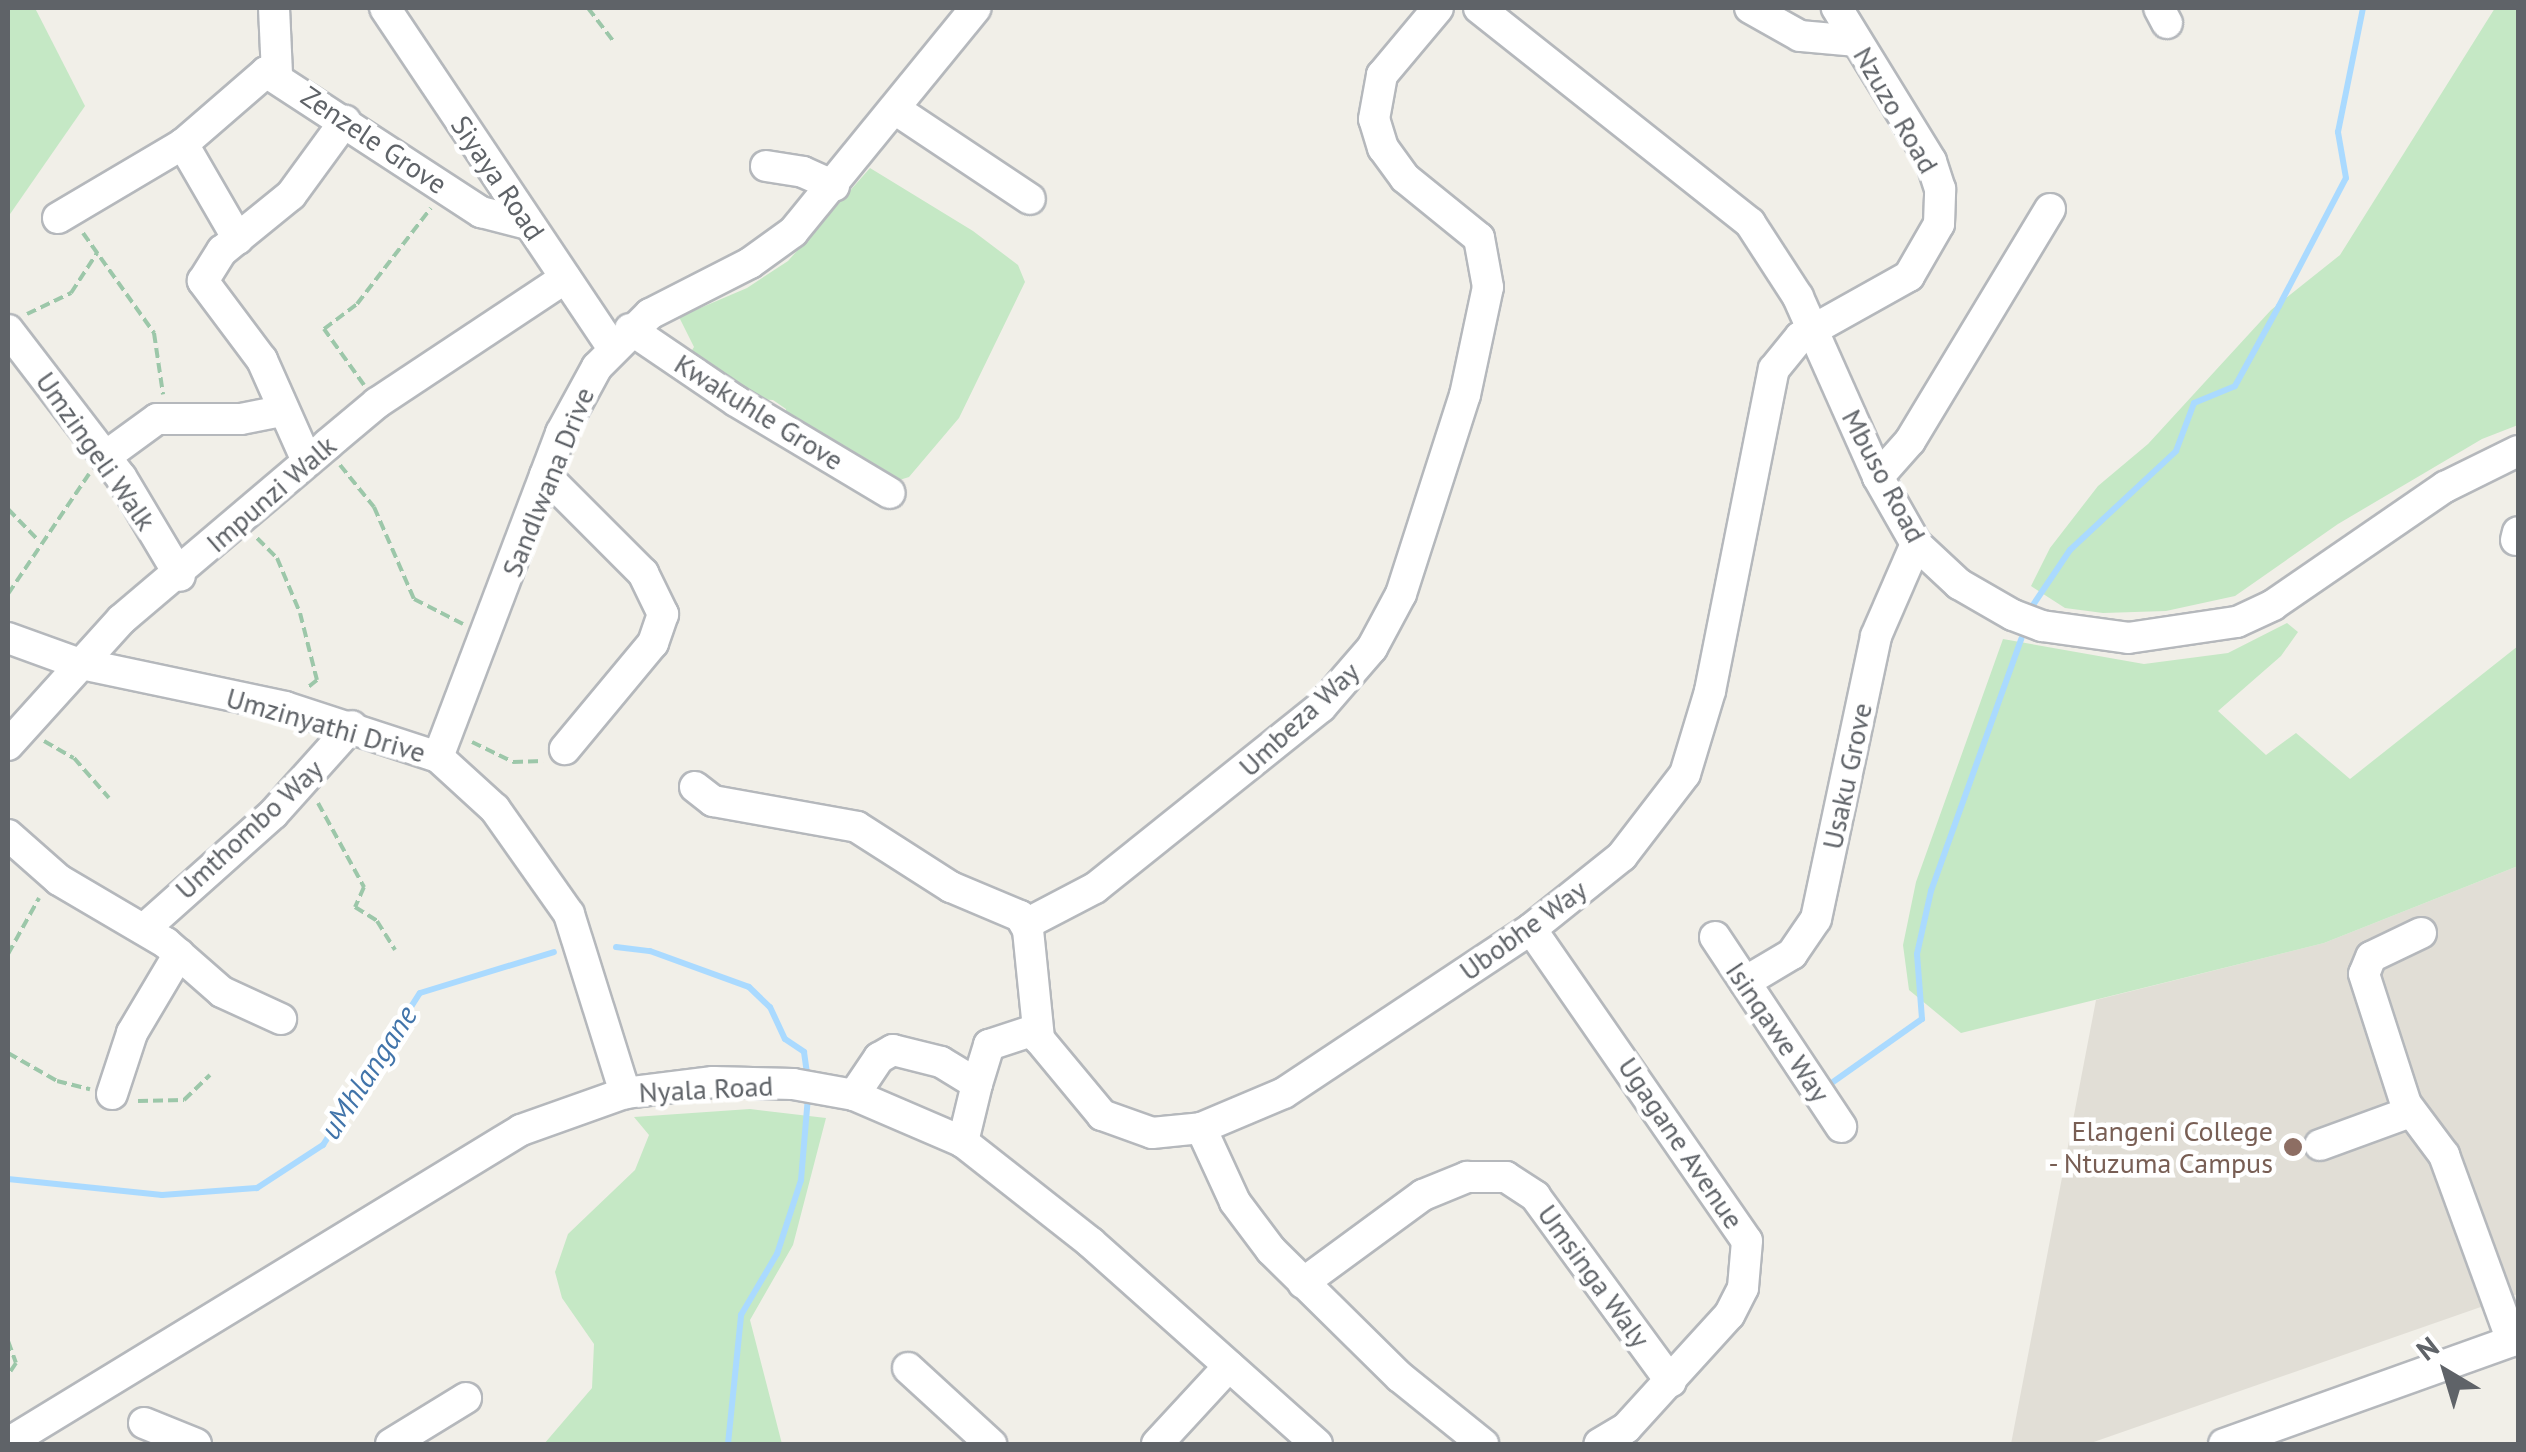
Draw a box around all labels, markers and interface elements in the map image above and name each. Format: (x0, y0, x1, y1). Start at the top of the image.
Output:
street label: Nzuzo Road (1846, 41, 1946, 179)
street label: Zenzele Grove (295, 79, 453, 201)
street label: Siyaya Road (444, 109, 552, 247)
street label: Kwakuhle Grove (668, 347, 850, 477)
street label: Umzingeli Walk (29, 365, 163, 537)
street label: Sandlwana Drive (495, 382, 601, 582)
street label: Mbuso Road (1835, 404, 1933, 548)
street label: Impunzi Walk (199, 428, 343, 560)
street label: Umbeza Way (1232, 655, 1366, 783)
street label: Umzinyathi Drive (222, 680, 430, 770)
street label: Usaku Grove (1815, 700, 1879, 852)
street label: Umthombo Way (168, 752, 330, 906)
street label: Ubobhe Way (1453, 872, 1593, 988)
street label: Isinqawe Way (1719, 955, 1837, 1109)
water label: uMhlangane (312, 999, 424, 1145)
street label: Ugagane Avenue (1611, 1050, 1751, 1236)
street label: Nyala Road (638, 1069, 774, 1109)
place label: Elangeni College - Ntuzuma Campus (2046, 1114, 2273, 1180)
marker: Elangeni College - Ntuzuma Campus (2282, 1136, 2304, 1158)
street label: Umsinga Waly (1531, 1198, 1657, 1354)
north arrow (2396, 1322, 2496, 1422)
text: N (2409, 1328, 2446, 1368)

